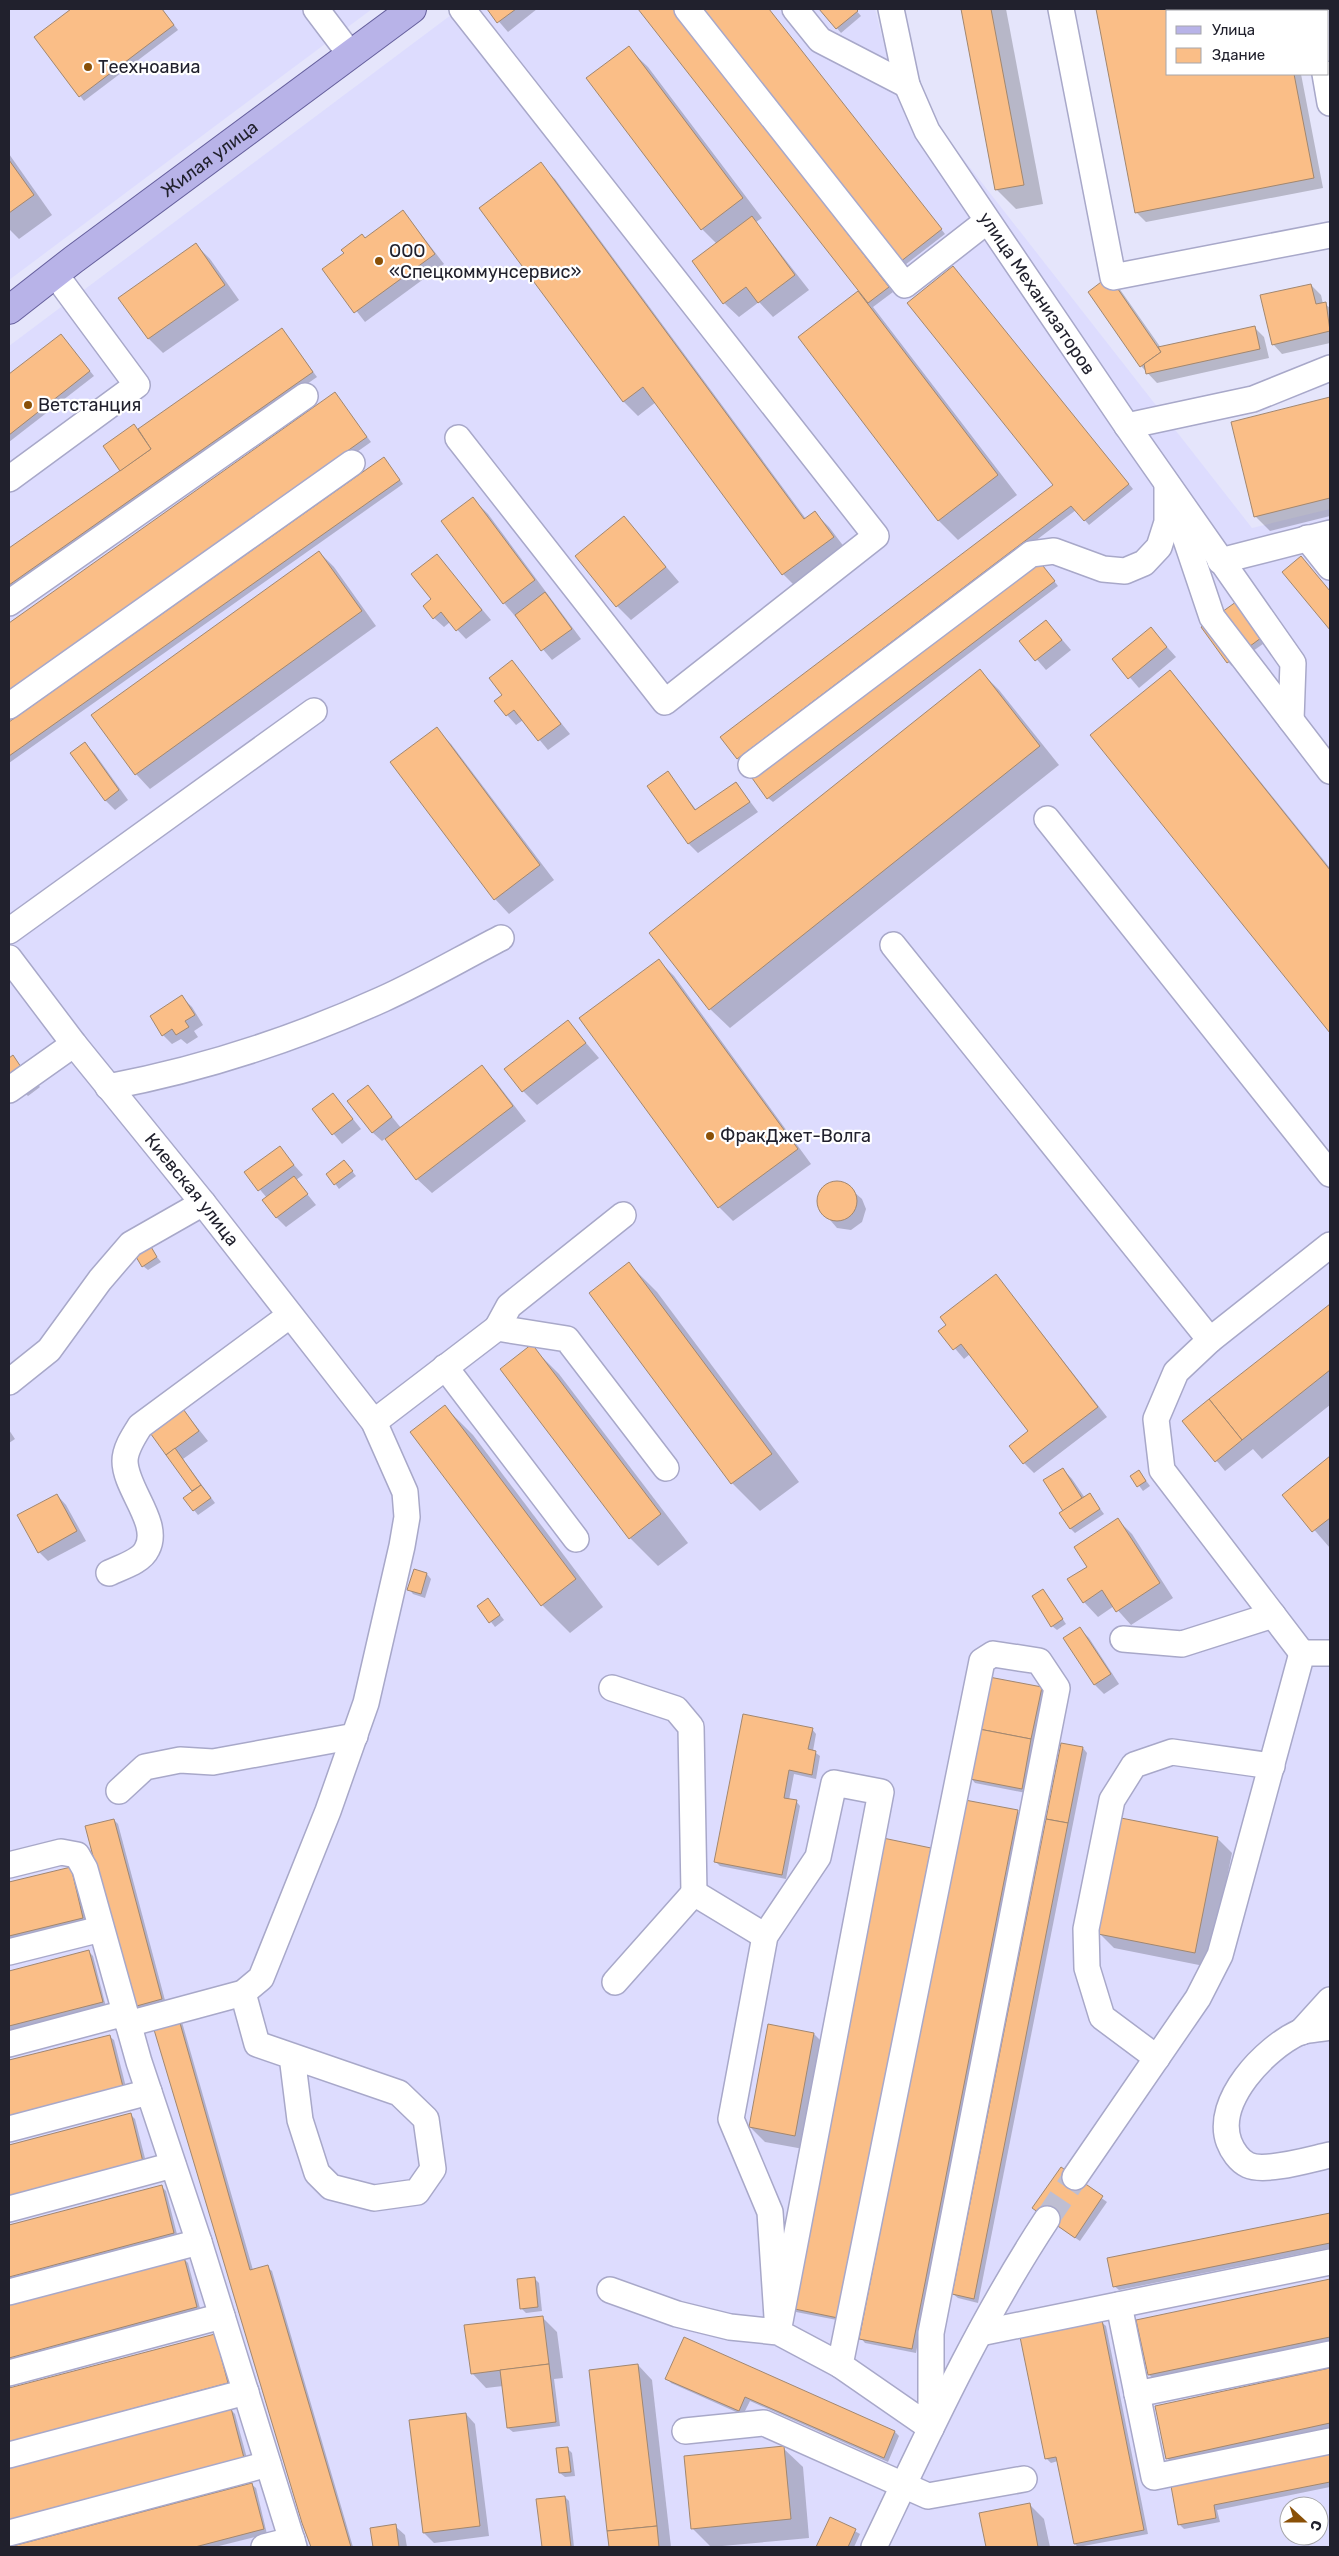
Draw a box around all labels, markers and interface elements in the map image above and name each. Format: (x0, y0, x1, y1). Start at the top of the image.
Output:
legend (1166, 10, 1329, 75)
text: Улица (1212, 21, 1255, 39)
text: Здание (1212, 46, 1265, 64)
place label: Теехноавиа (98, 56, 201, 78)
marker: Теехноавиа (82, 61, 94, 73)
street label: Жилая улица (157, 116, 262, 202)
street label: улица Механизаторов (974, 208, 1100, 379)
place label: ООО «Спецкоммунсервис» (389, 240, 581, 283)
marker: ООО «Спецкоммунсервис» (373, 255, 385, 267)
place label: Ветстанция (38, 394, 141, 416)
marker: Ветстанция (22, 399, 34, 411)
place label: ФракДжет-Волга (720, 1125, 871, 1147)
street label: Киевская улица (140, 1129, 243, 1250)
marker: ФракДжет-Волга (704, 1130, 716, 1142)
north arrow (1279, 2496, 1329, 2546)
text: С (1306, 2518, 1325, 2533)

